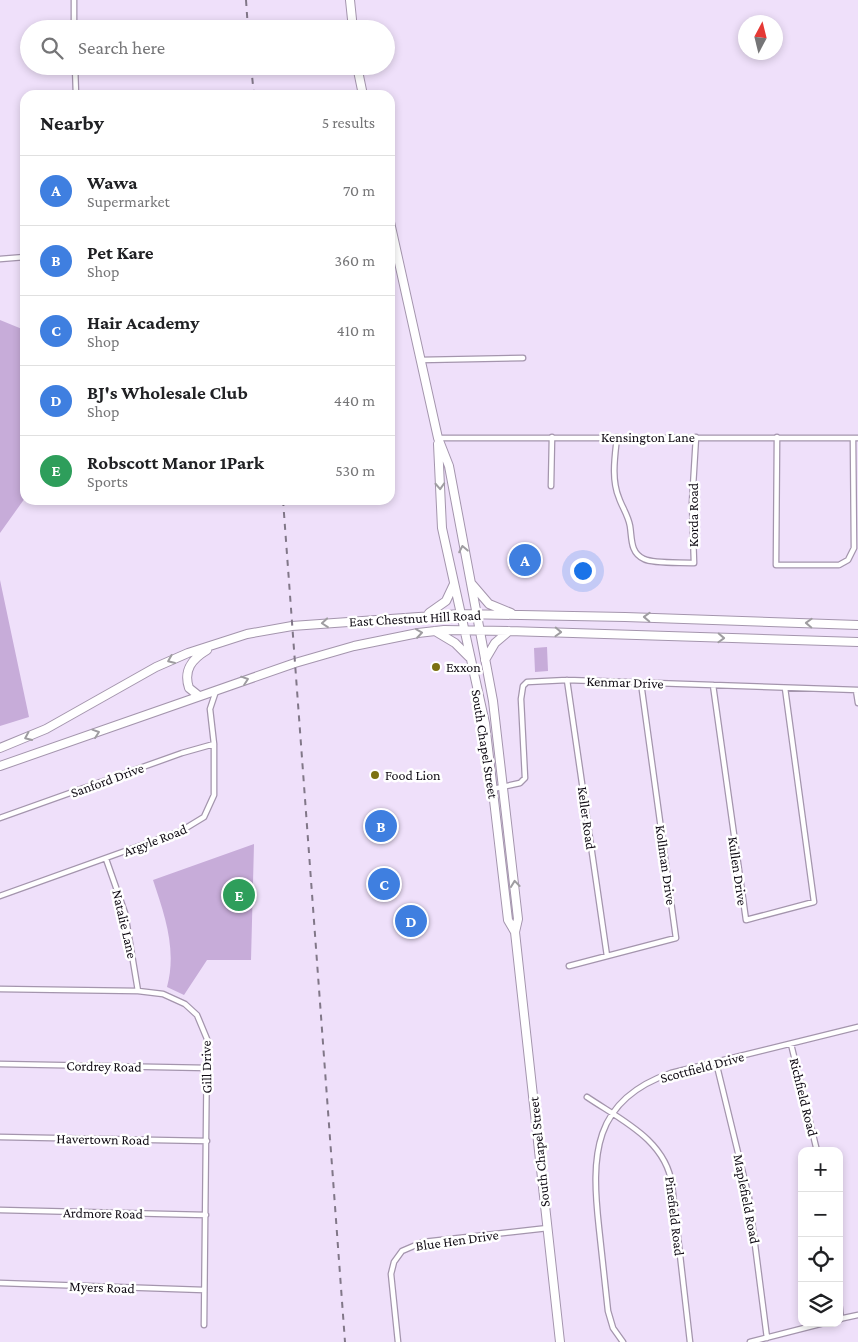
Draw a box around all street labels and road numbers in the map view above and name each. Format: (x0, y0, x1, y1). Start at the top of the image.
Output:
street label: Kensington Lane (601, 429, 695, 445)
street label: Korda Road (685, 482, 701, 547)
street label: East Chestnut Hill Road (349, 607, 482, 629)
street label: Kenmar Drive (586, 673, 664, 691)
street label: South Chapel Street (468, 688, 502, 800)
street label: Sanford Drive (68, 759, 146, 801)
street label: Keller Road (575, 785, 599, 851)
street label: Argyle Road (121, 820, 190, 859)
street label: Kollman Drive (652, 824, 680, 906)
street label: Kullen Drive (725, 836, 751, 906)
street label: Natalie Lane (109, 888, 141, 960)
street label: Gill Drive (198, 1040, 214, 1094)
street label: Scottfield Drive (658, 1048, 746, 1086)
street label: Richfield Road (787, 1056, 822, 1139)
street label: Cordrey Road (66, 1057, 142, 1075)
street label: South Chapel Street (525, 1096, 553, 1208)
street label: Havertown Road (56, 1130, 150, 1148)
street label: Maplefield Road (730, 1153, 764, 1246)
street label: Pinefield Road (662, 1175, 688, 1257)
street label: Ardmore Road (63, 1204, 144, 1222)
street label: Blue Hen Drive (415, 1226, 499, 1254)
street label: Myers Road (69, 1278, 136, 1296)

